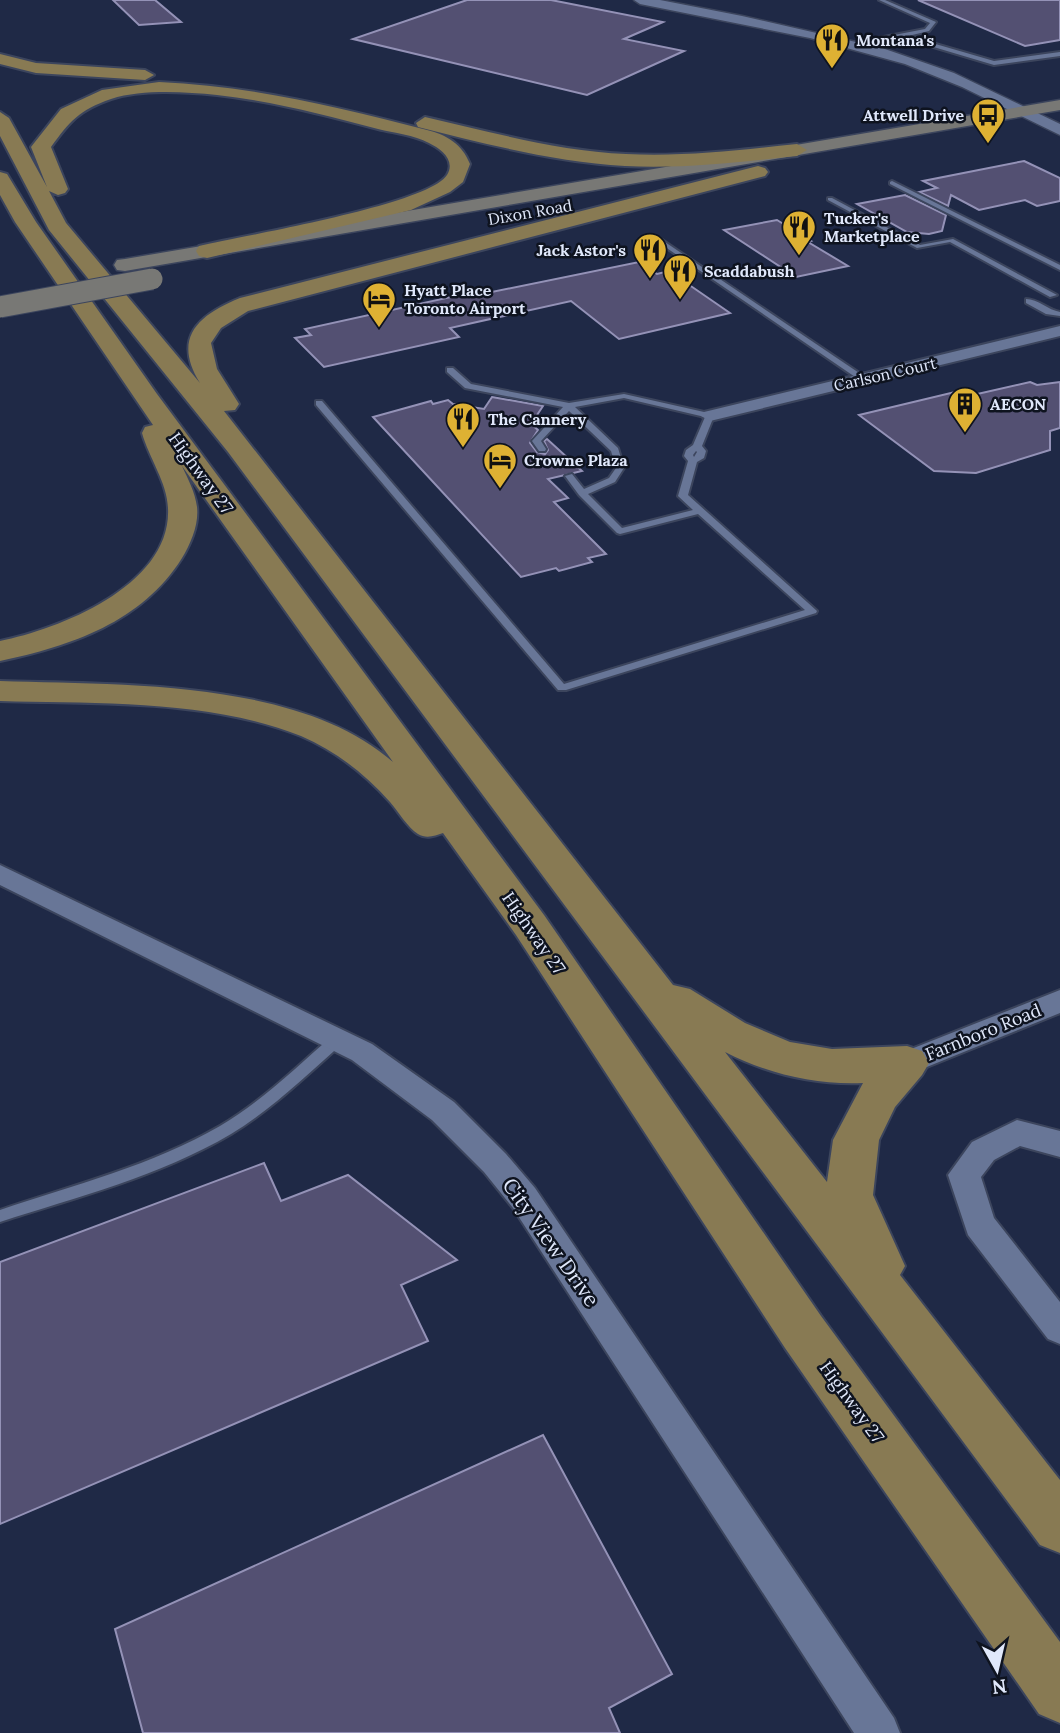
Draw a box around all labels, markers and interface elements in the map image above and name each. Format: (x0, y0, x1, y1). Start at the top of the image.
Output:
restaurant icon: Montana's (813, 21, 851, 70)
place label: Montana's (856, 30, 934, 50)
bus stop icon: Attwell Drive (969, 96, 1007, 145)
place label: Attwell Drive (863, 105, 964, 125)
street label: Dixon Road (486, 195, 574, 229)
restaurant icon: Tucker's Marketplace (780, 208, 818, 257)
place label: Tucker's Marketplace (824, 208, 920, 246)
restaurant icon: Jack Astor's (631, 231, 669, 280)
place label: Jack Astor's (537, 240, 626, 260)
restaurant icon: Scaddabush (661, 252, 699, 301)
place label: Scaddabush (704, 261, 795, 281)
hotel icon: Hyatt Place Toronto Airport (360, 280, 398, 329)
place label: Hyatt Place Toronto Airport (404, 280, 526, 318)
street label: Carlson Court (832, 352, 939, 396)
building icon: AECON (946, 385, 984, 434)
place label: AECON (990, 394, 1046, 414)
restaurant icon: The Cannery (444, 400, 482, 449)
place label: The Cannery (488, 409, 586, 429)
street label: Highway 27 (164, 428, 238, 518)
hotel icon: Crowne Plaza (481, 441, 519, 490)
place label: Crowne Plaza (524, 450, 628, 470)
street label: Highway 27 (497, 887, 571, 979)
street label: Farnboro Road (922, 998, 1044, 1066)
street label: City View Drive (497, 1172, 605, 1312)
street label: Highway 27 (815, 1357, 889, 1447)
north arrow (962, 1635, 1032, 1705)
text: N (990, 1674, 1008, 1700)

